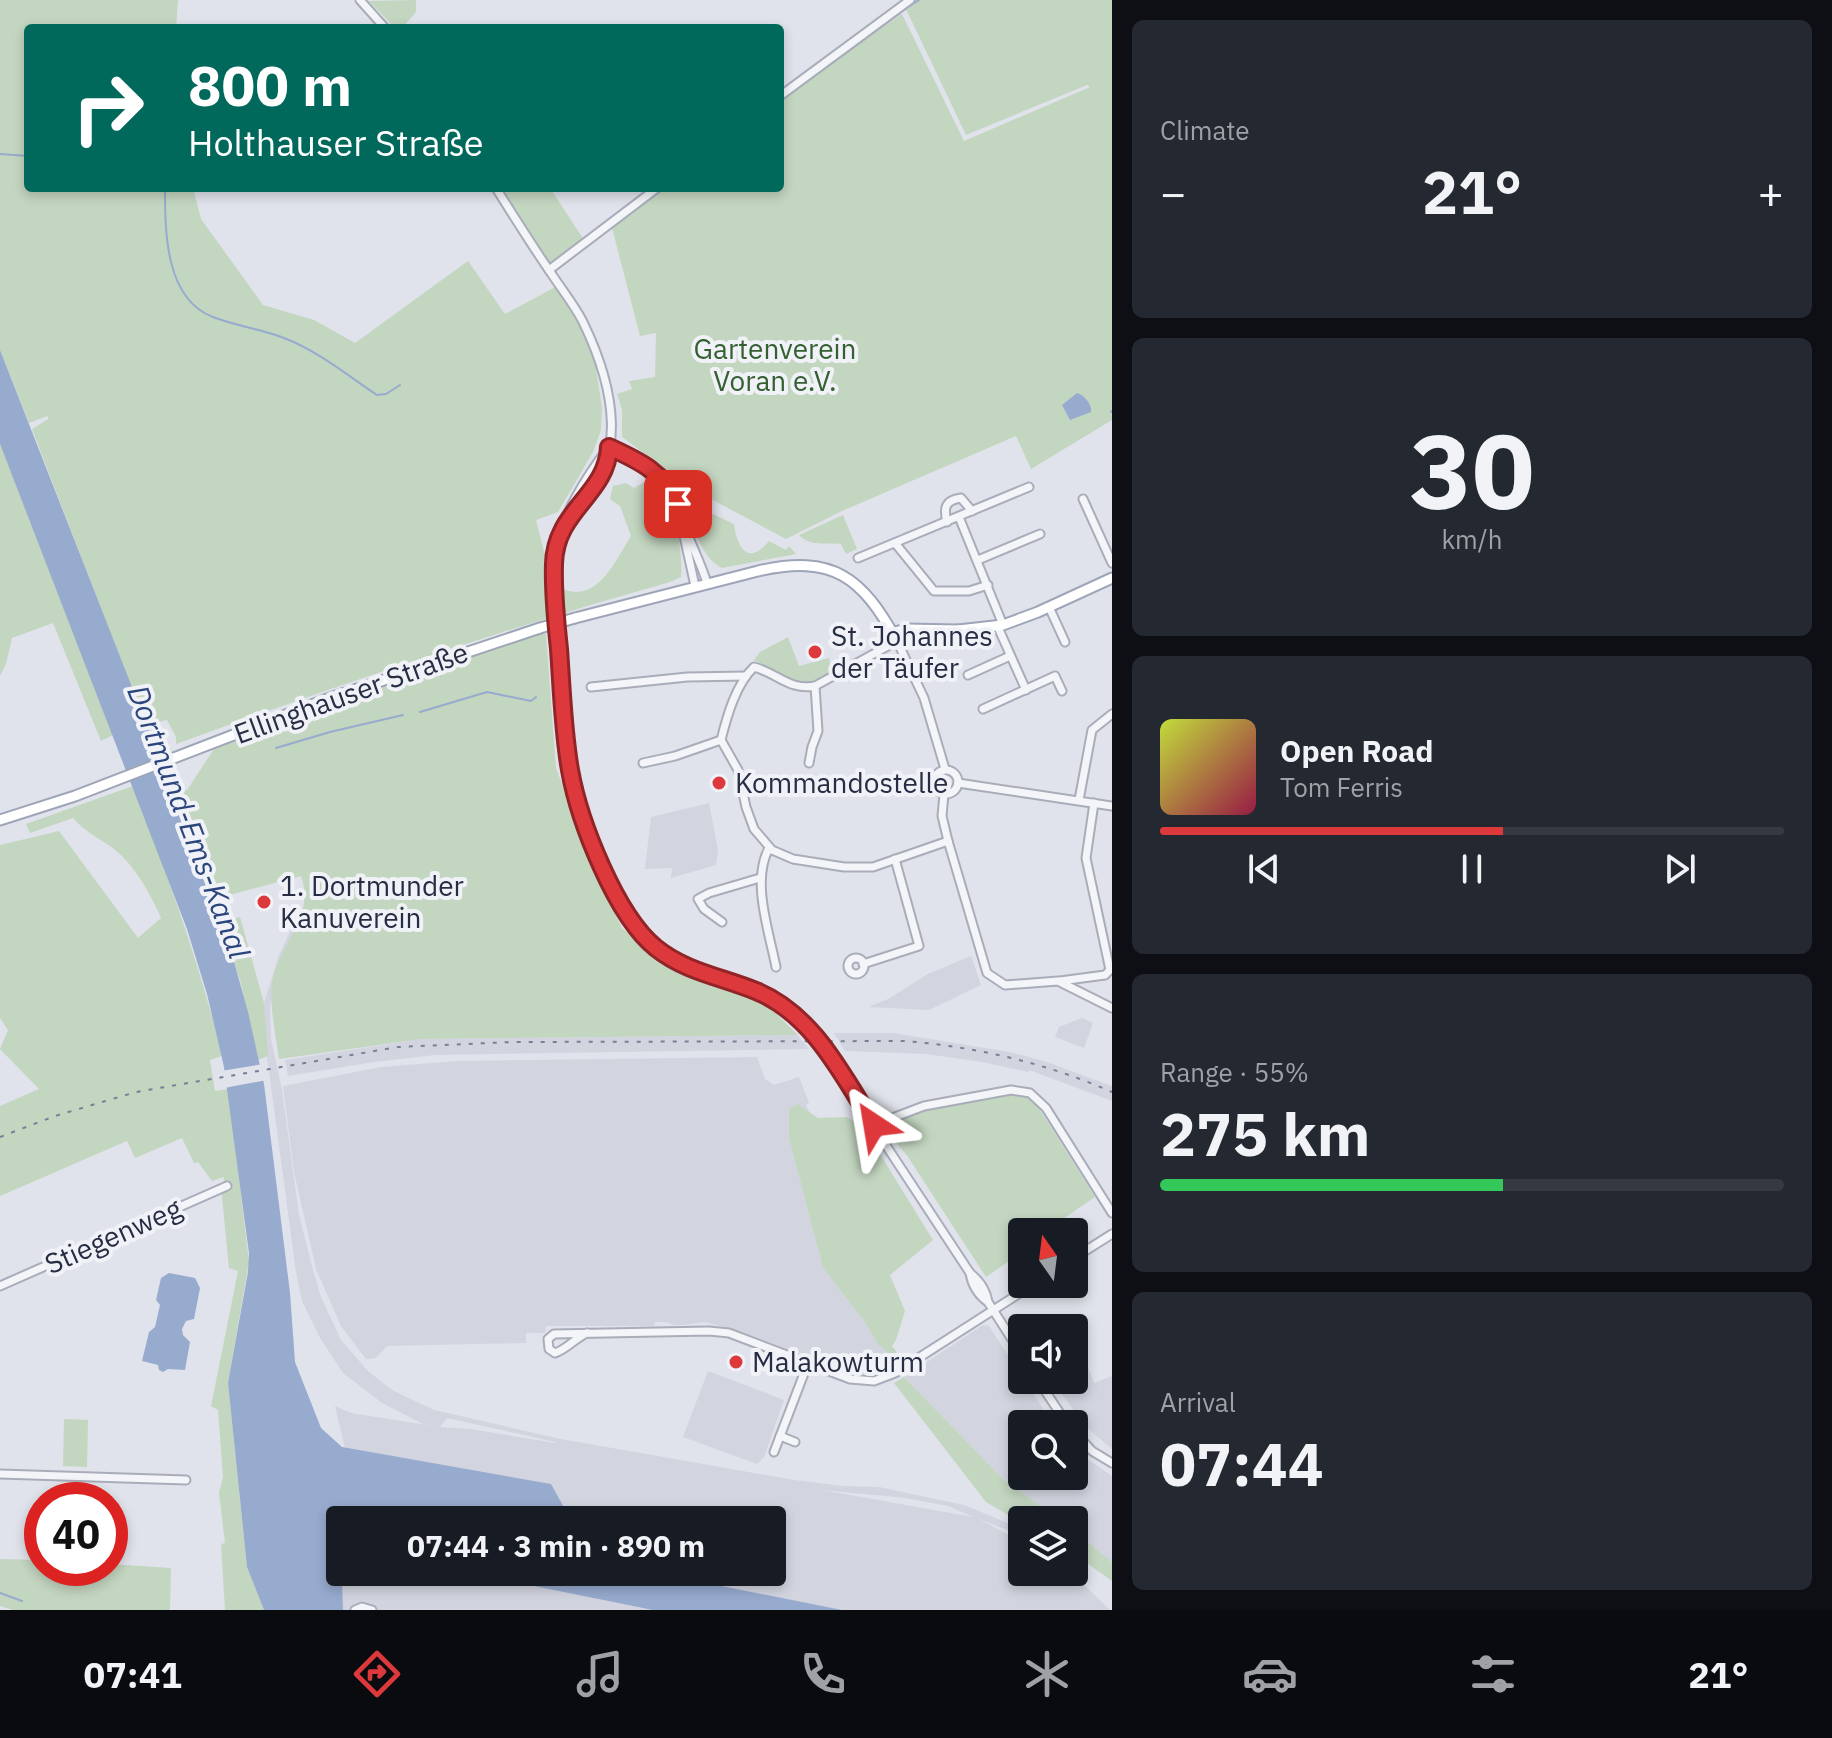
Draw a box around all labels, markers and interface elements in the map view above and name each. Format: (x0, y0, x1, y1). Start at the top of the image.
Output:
text: 800 m (188, 49, 352, 121)
icon: right (56, 56, 160, 160)
text: Climate (1160, 113, 1250, 147)
text: Holthauser Straße (188, 119, 484, 166)
text: 21° (1422, 152, 1522, 231)
text: − (1160, 164, 1186, 221)
text: + (1758, 164, 1784, 221)
park label: Gartenverein Voran e.V. (694, 330, 856, 399)
text: 30 (1410, 402, 1534, 538)
pin (644, 470, 712, 538)
icon: arrive (656, 482, 700, 526)
text: km/h (1441, 522, 1503, 556)
place label: St. Johannes der Täufer (831, 617, 993, 686)
street label: Ellinghauser Straße (229, 633, 473, 752)
marker: St. Johannes der Täufer (806, 643, 824, 661)
water label: Dortmund-Ems-Kanal (119, 679, 260, 964)
text: Open Road (1280, 731, 1433, 770)
place label: Kommandostelle (735, 764, 948, 801)
text: Tom Ferris (1280, 770, 1403, 804)
marker: Kommandostelle (710, 774, 728, 792)
icon: previous (1242, 847, 1286, 891)
icon: pause (1450, 847, 1494, 891)
icon: next (1658, 847, 1702, 891)
place label: 1. Dortmunder Kanuverein (280, 867, 464, 936)
marker: 1. Dortmunder Kanuverein (255, 893, 273, 911)
text: Range · 55% (1160, 1055, 1309, 1089)
position arrow (832, 1083, 916, 1167)
text: 275 km (1160, 1094, 1370, 1173)
street label: Stiegenweg (39, 1189, 187, 1282)
north arrow (1008, 1218, 1088, 1298)
map controls (1008, 1218, 1088, 1586)
button: sound (1008, 1314, 1088, 1394)
place label: Malakowturm (752, 1343, 924, 1380)
marker: Malakowturm (727, 1353, 745, 1371)
text: Arrival (1160, 1385, 1236, 1419)
button: search (1008, 1410, 1088, 1490)
text: 07:44 (1160, 1424, 1324, 1503)
speed limit sign: 40 (24, 1482, 128, 1586)
button: layers (1008, 1506, 1088, 1586)
text: 07:44 · 3 min · 890 m (407, 1526, 705, 1565)
icon: directions (349, 1646, 405, 1702)
icon: music (572, 1646, 628, 1702)
icon: phone (795, 1646, 851, 1702)
icon: climate (1019, 1646, 1075, 1702)
icon: car (1242, 1646, 1298, 1702)
icon: filters (1465, 1646, 1521, 1702)
text: 07:41 (84, 1651, 182, 1698)
text: 21° (1688, 1651, 1748, 1698)

